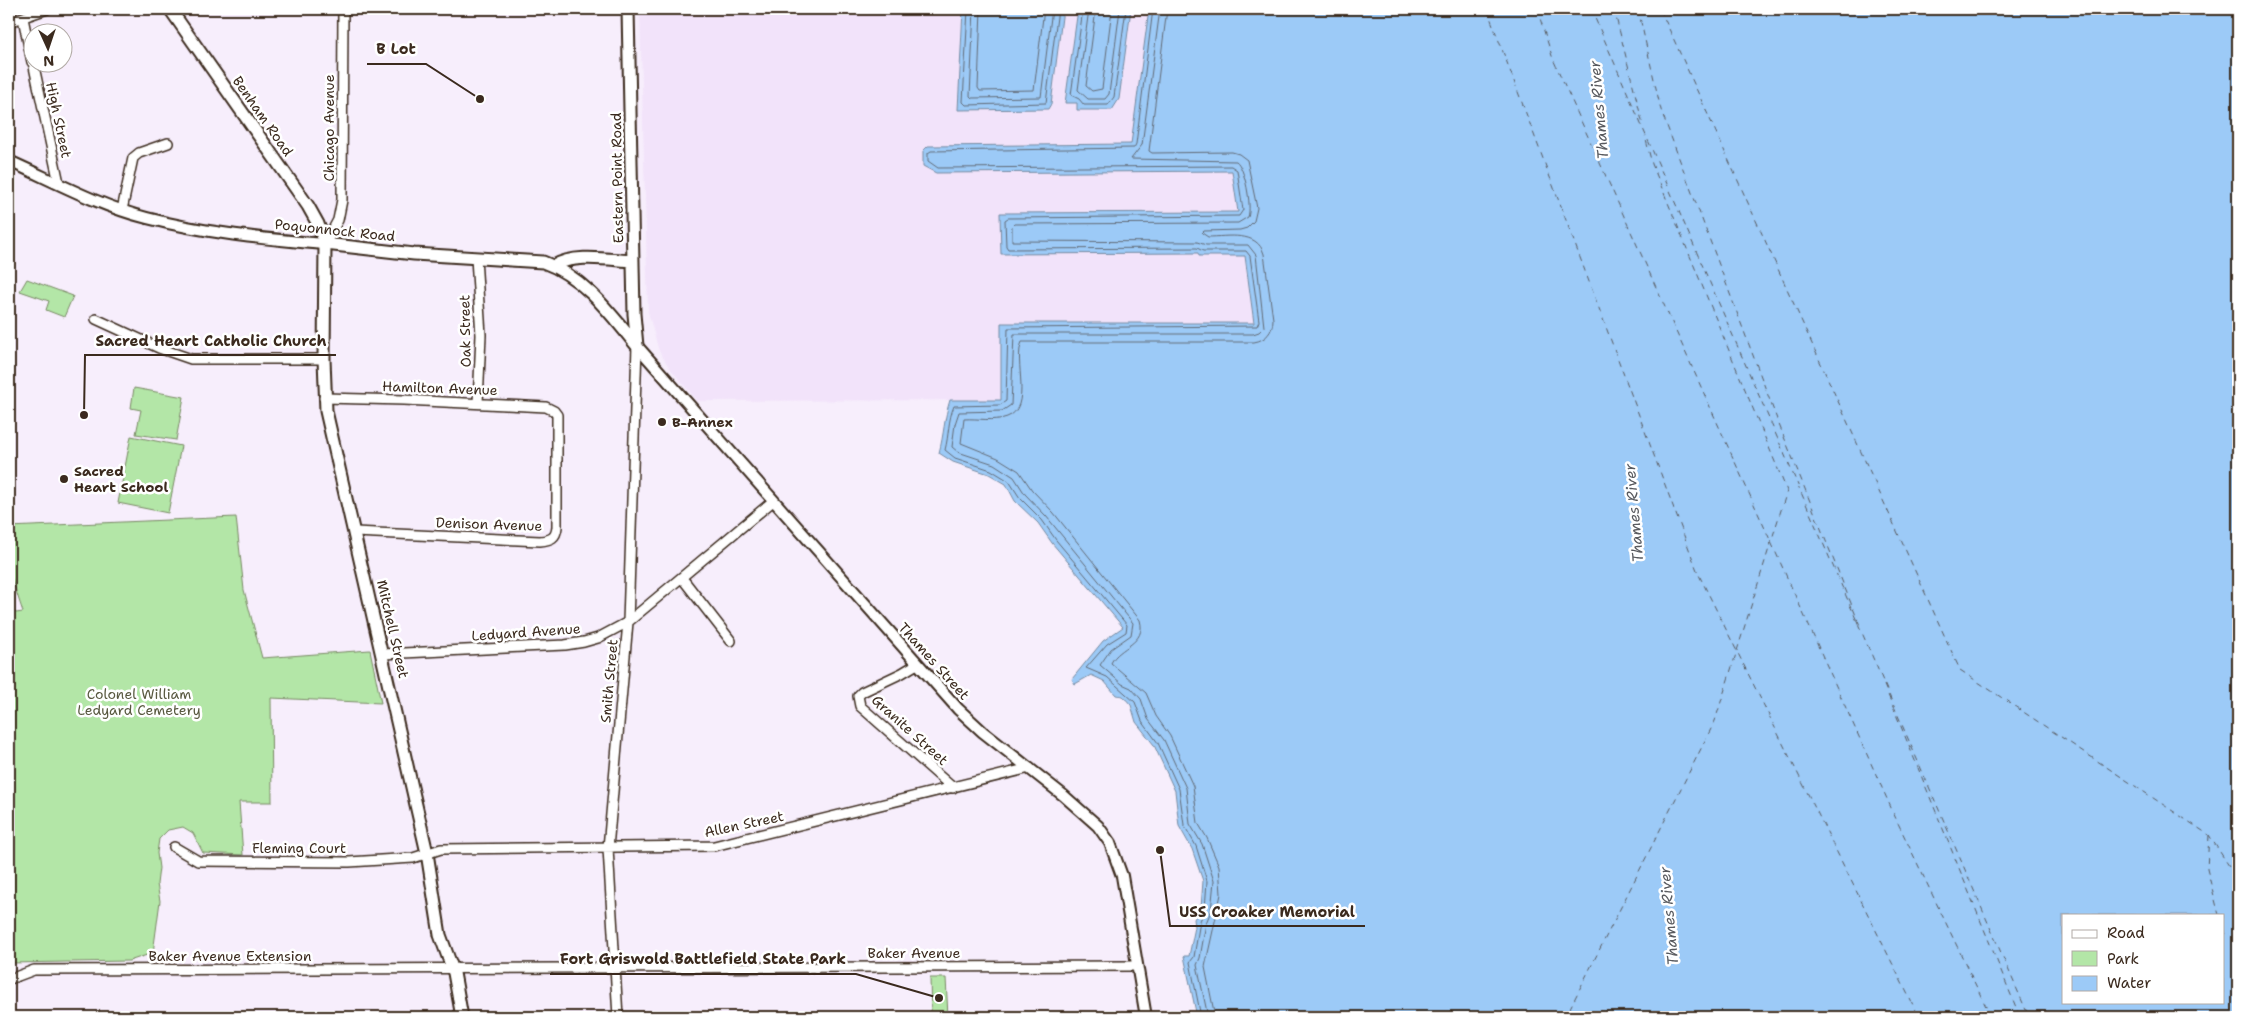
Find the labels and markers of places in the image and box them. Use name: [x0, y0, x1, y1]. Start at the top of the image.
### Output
callout: B Lot: [367, 34, 426, 64]
callout: Sacred Heart Catholic Church: [85, 325, 336, 355]
place label: B-Annex: [672, 413, 733, 431]
marker: B-Annex: [656, 416, 668, 428]
place label: Sacred Heart School: [74, 462, 168, 496]
marker: Sacred Heart School: [58, 473, 70, 485]
callout: USS Croaker Memorial: [1170, 896, 1365, 926]
callout: Fort Griswold Battlefield State Park: [550, 944, 856, 974]

